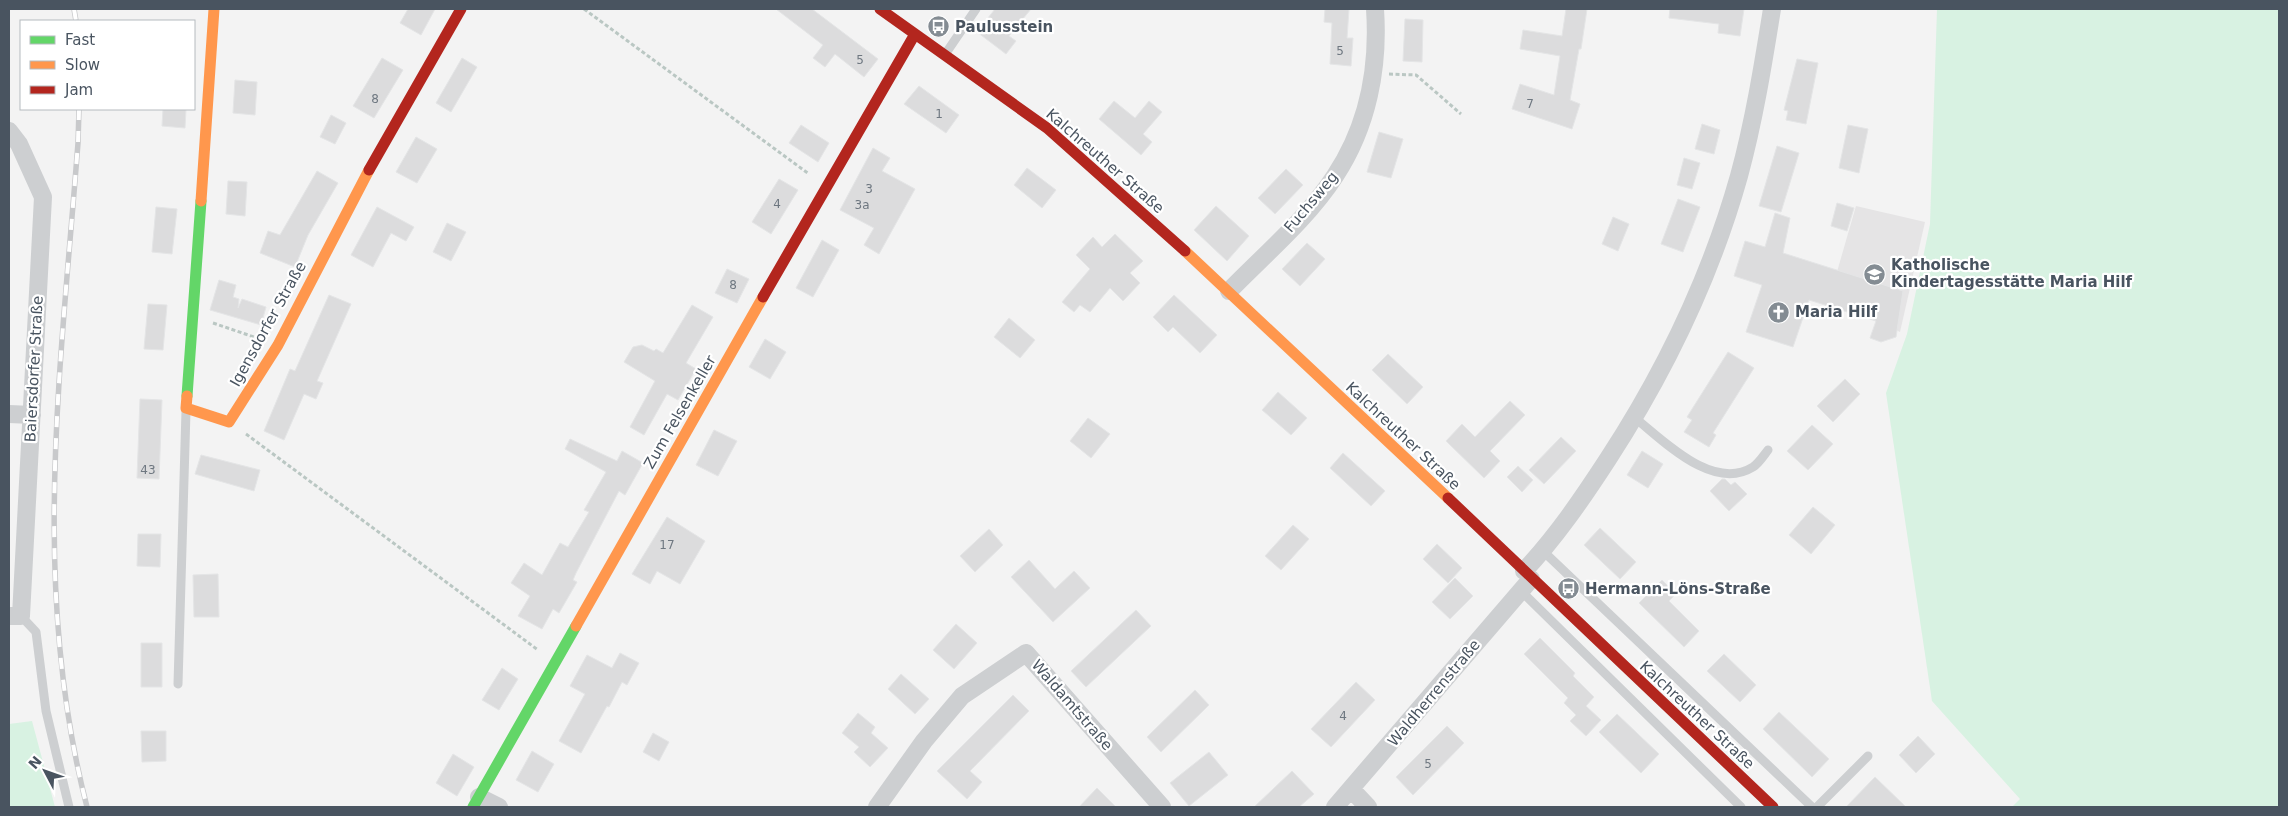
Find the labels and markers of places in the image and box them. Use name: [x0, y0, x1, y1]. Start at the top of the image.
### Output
bus stop icon: Paulusstein: [927, 15, 951, 39]
place label: Paulusstein: [955, 18, 1053, 36]
place label: Katholische Kindertagesstätte Maria Hilf: [1891, 256, 2133, 291]
school or university icon: Katholische Kindertagesstätte Maria Hilf: [1863, 262, 1887, 286]
church icon: Maria Hilf: [1767, 300, 1791, 324]
place label: Maria Hilf: [1795, 303, 1878, 321]
bus stop icon: Hermann-Löns-Straße: [1557, 577, 1581, 601]
place label: Hermann-Löns-Straße: [1585, 580, 1771, 598]

